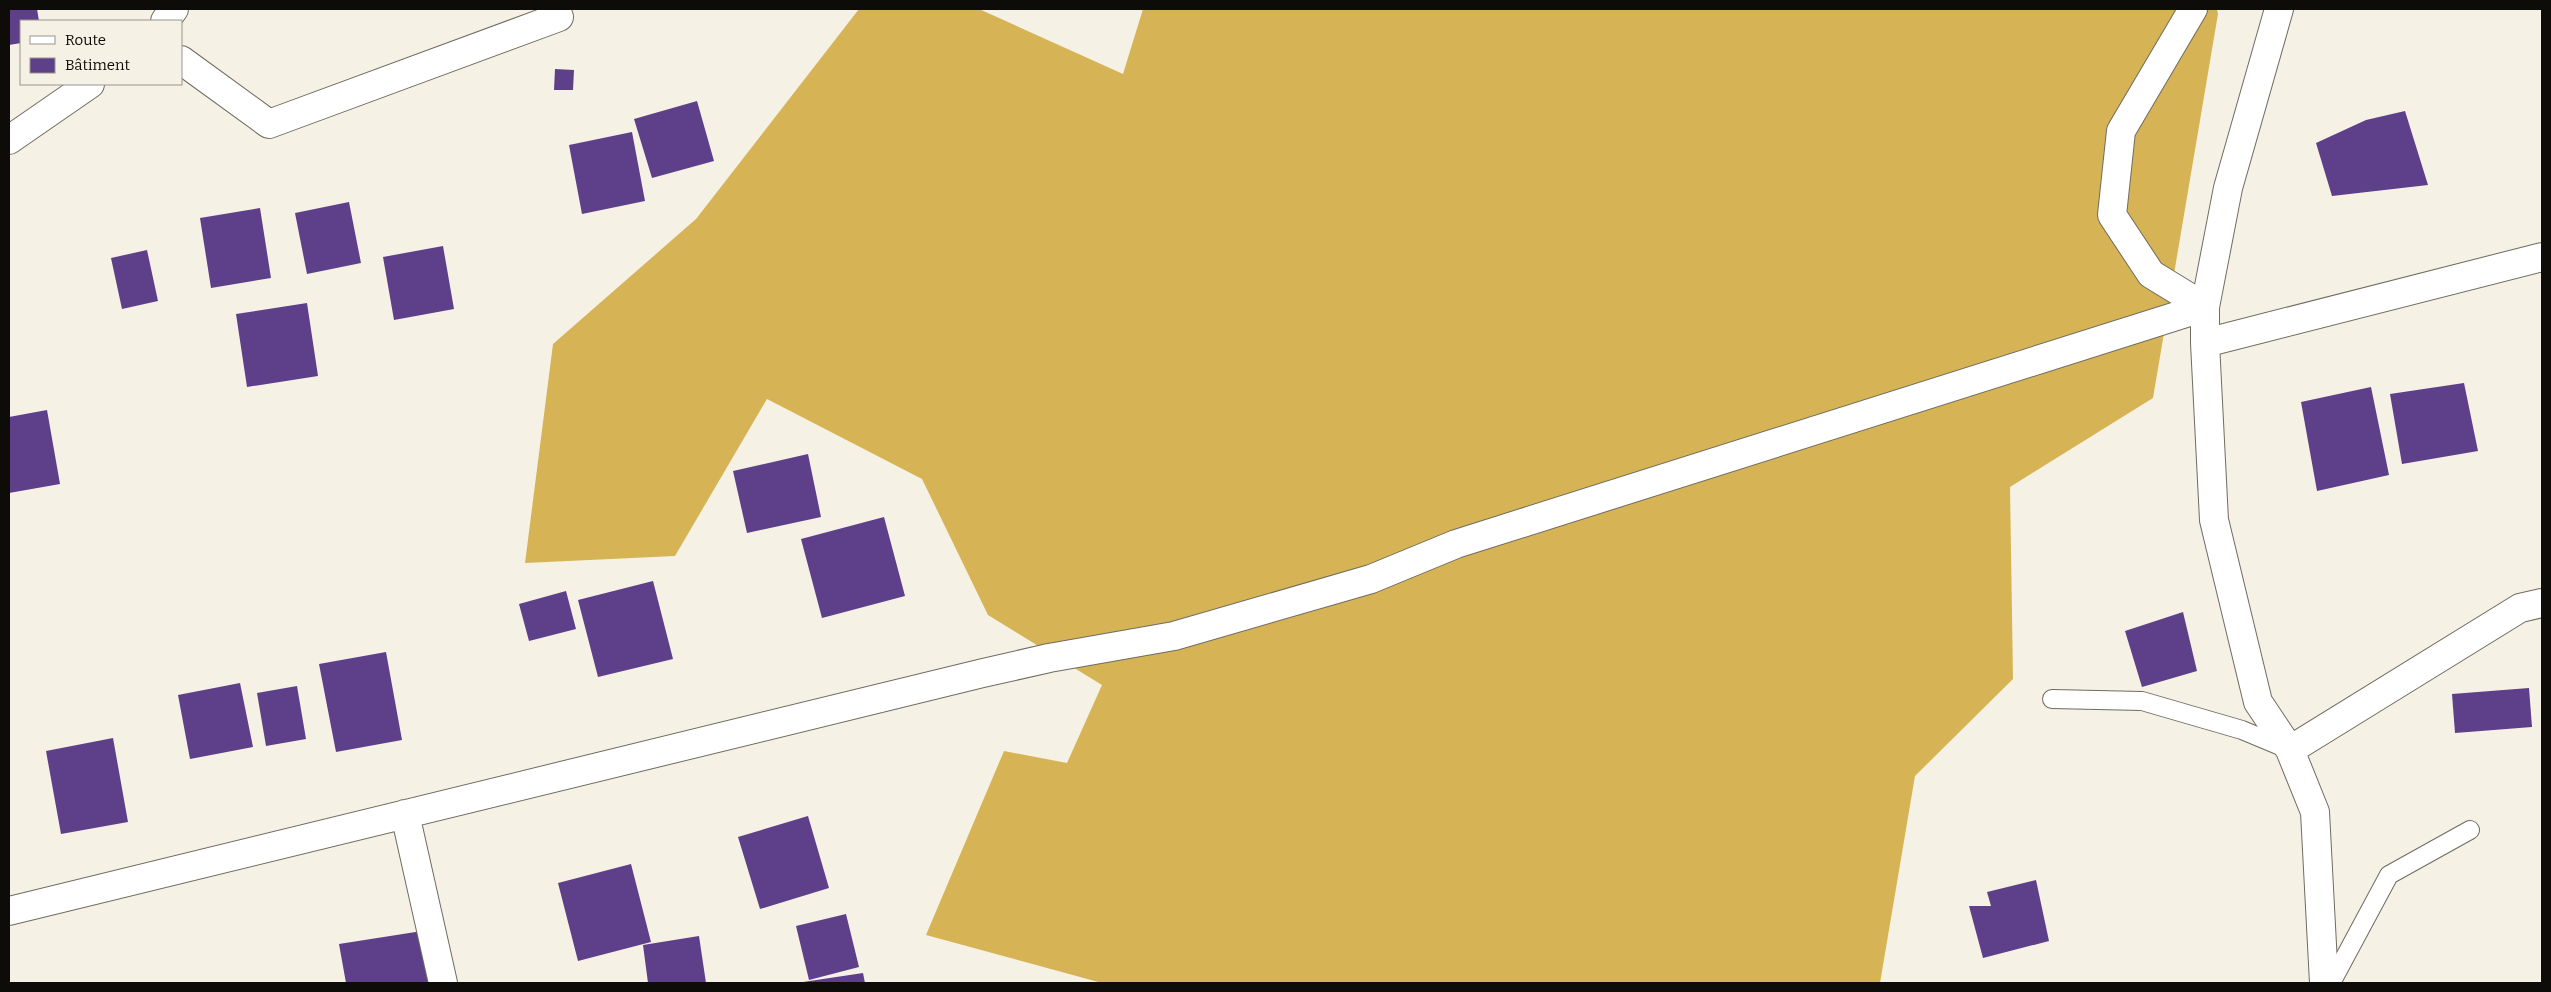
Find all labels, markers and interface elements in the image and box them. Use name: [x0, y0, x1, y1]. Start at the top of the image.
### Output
legend: [20, 20, 182, 85]
text: Route: [65, 31, 106, 49]
text: Bâtiment: [65, 56, 130, 74]

